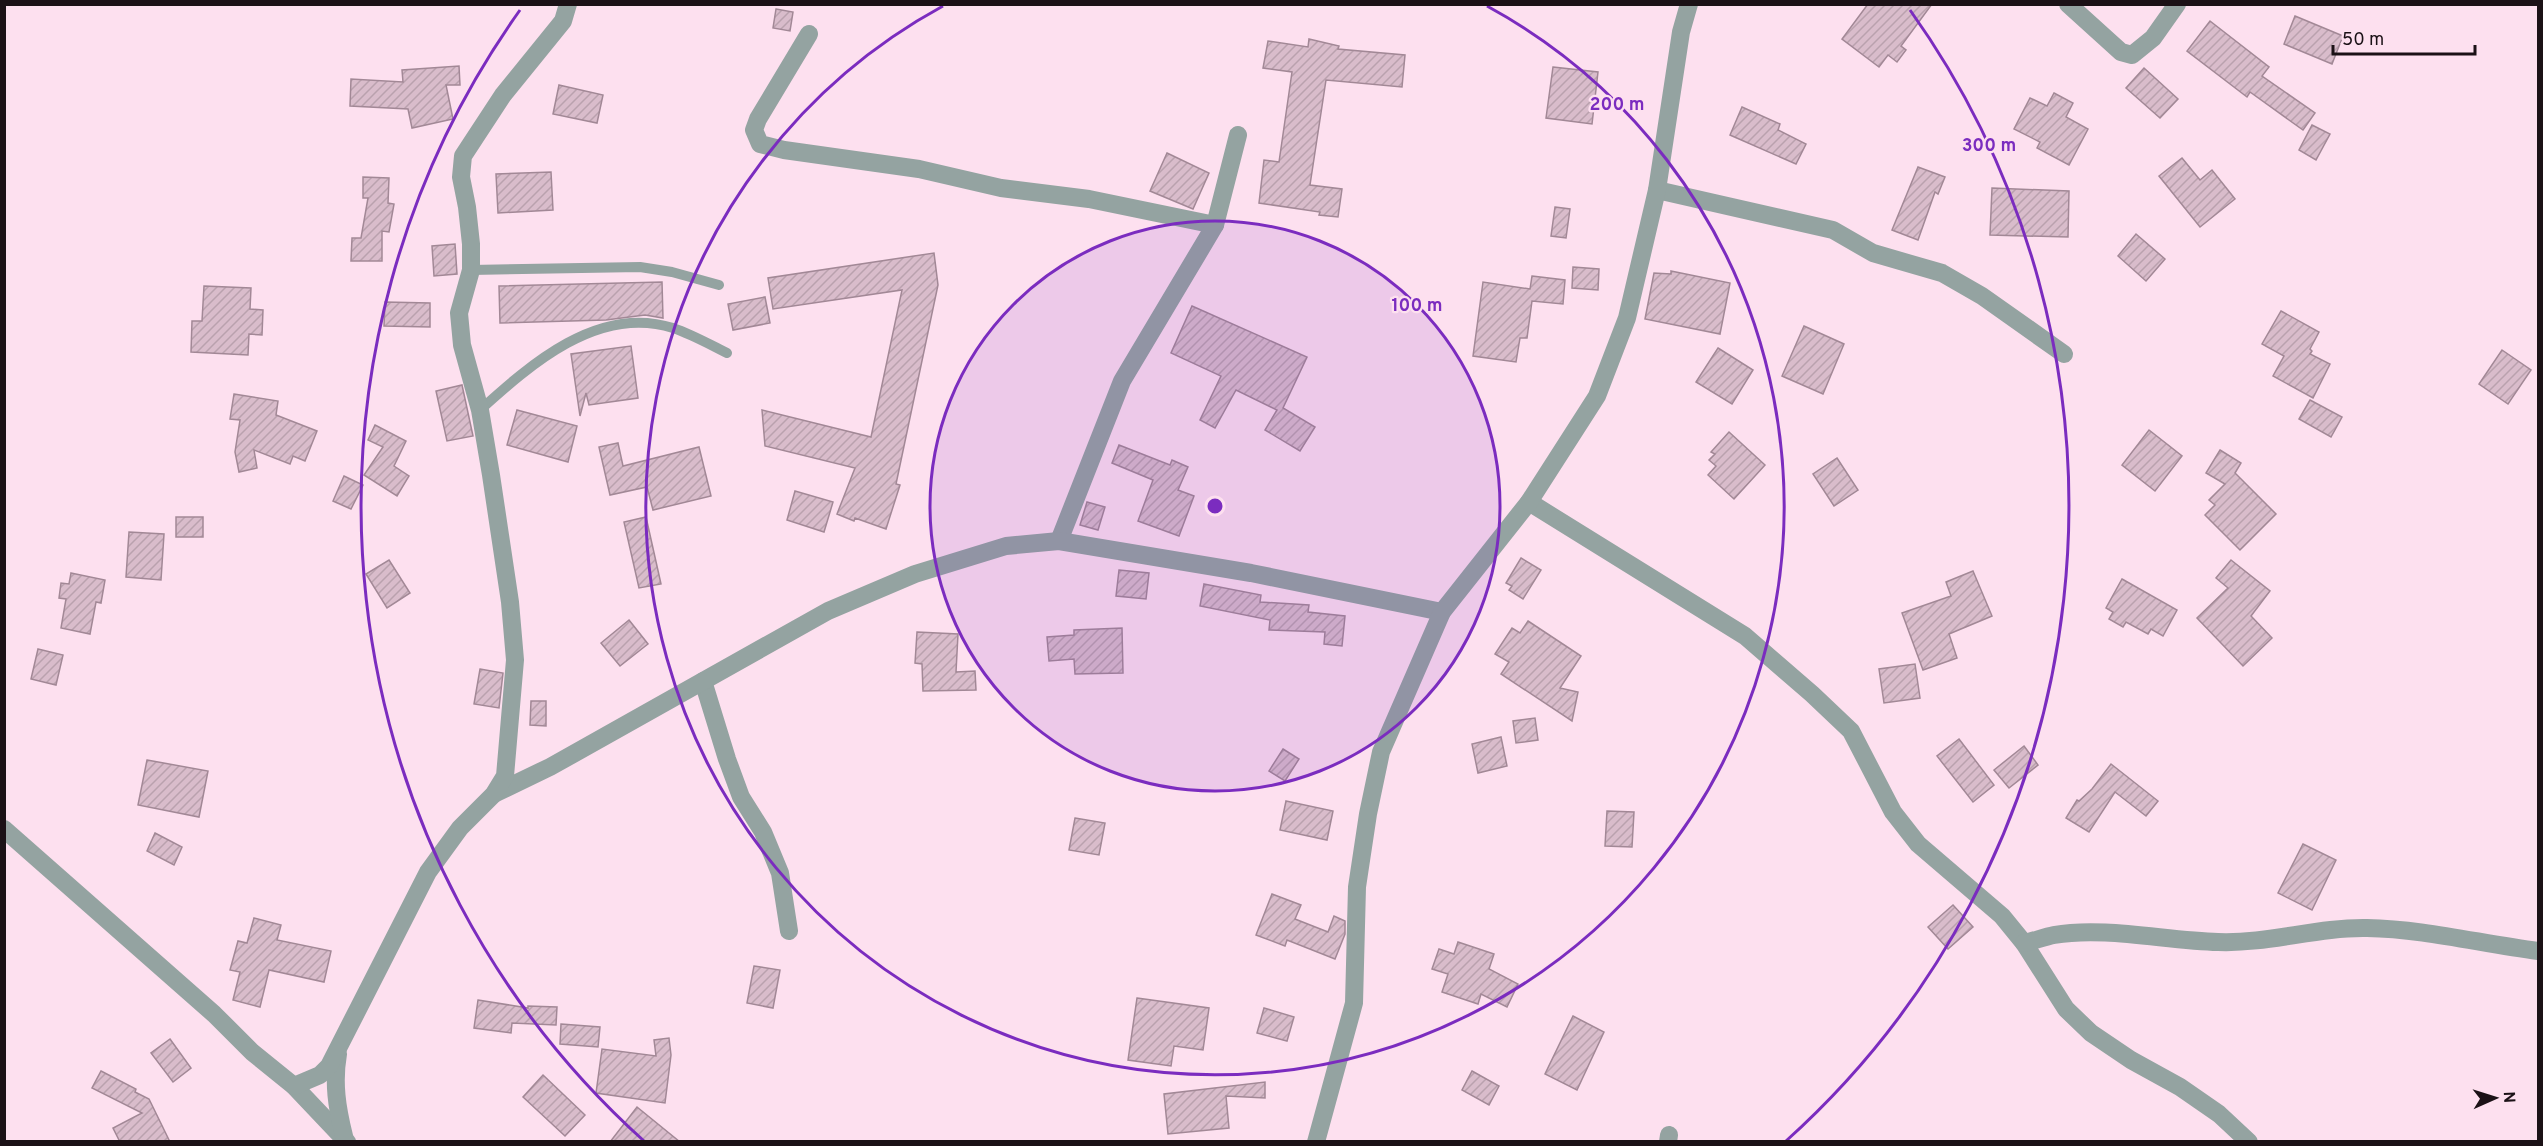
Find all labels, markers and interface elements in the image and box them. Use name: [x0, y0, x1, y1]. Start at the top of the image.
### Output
scale bar: [2333, 18, 2476, 56]
text: 50 m: [2342, 29, 2384, 52]
text: 200 m: [1589, 94, 1645, 117]
text: 300 m: [1962, 135, 2016, 158]
text: 100 m: [1391, 295, 1443, 318]
centre of rings: [1205, 496, 1225, 516]
north arrow: [2465, 1068, 2525, 1128]
text: N: [2498, 1091, 2518, 1104]

